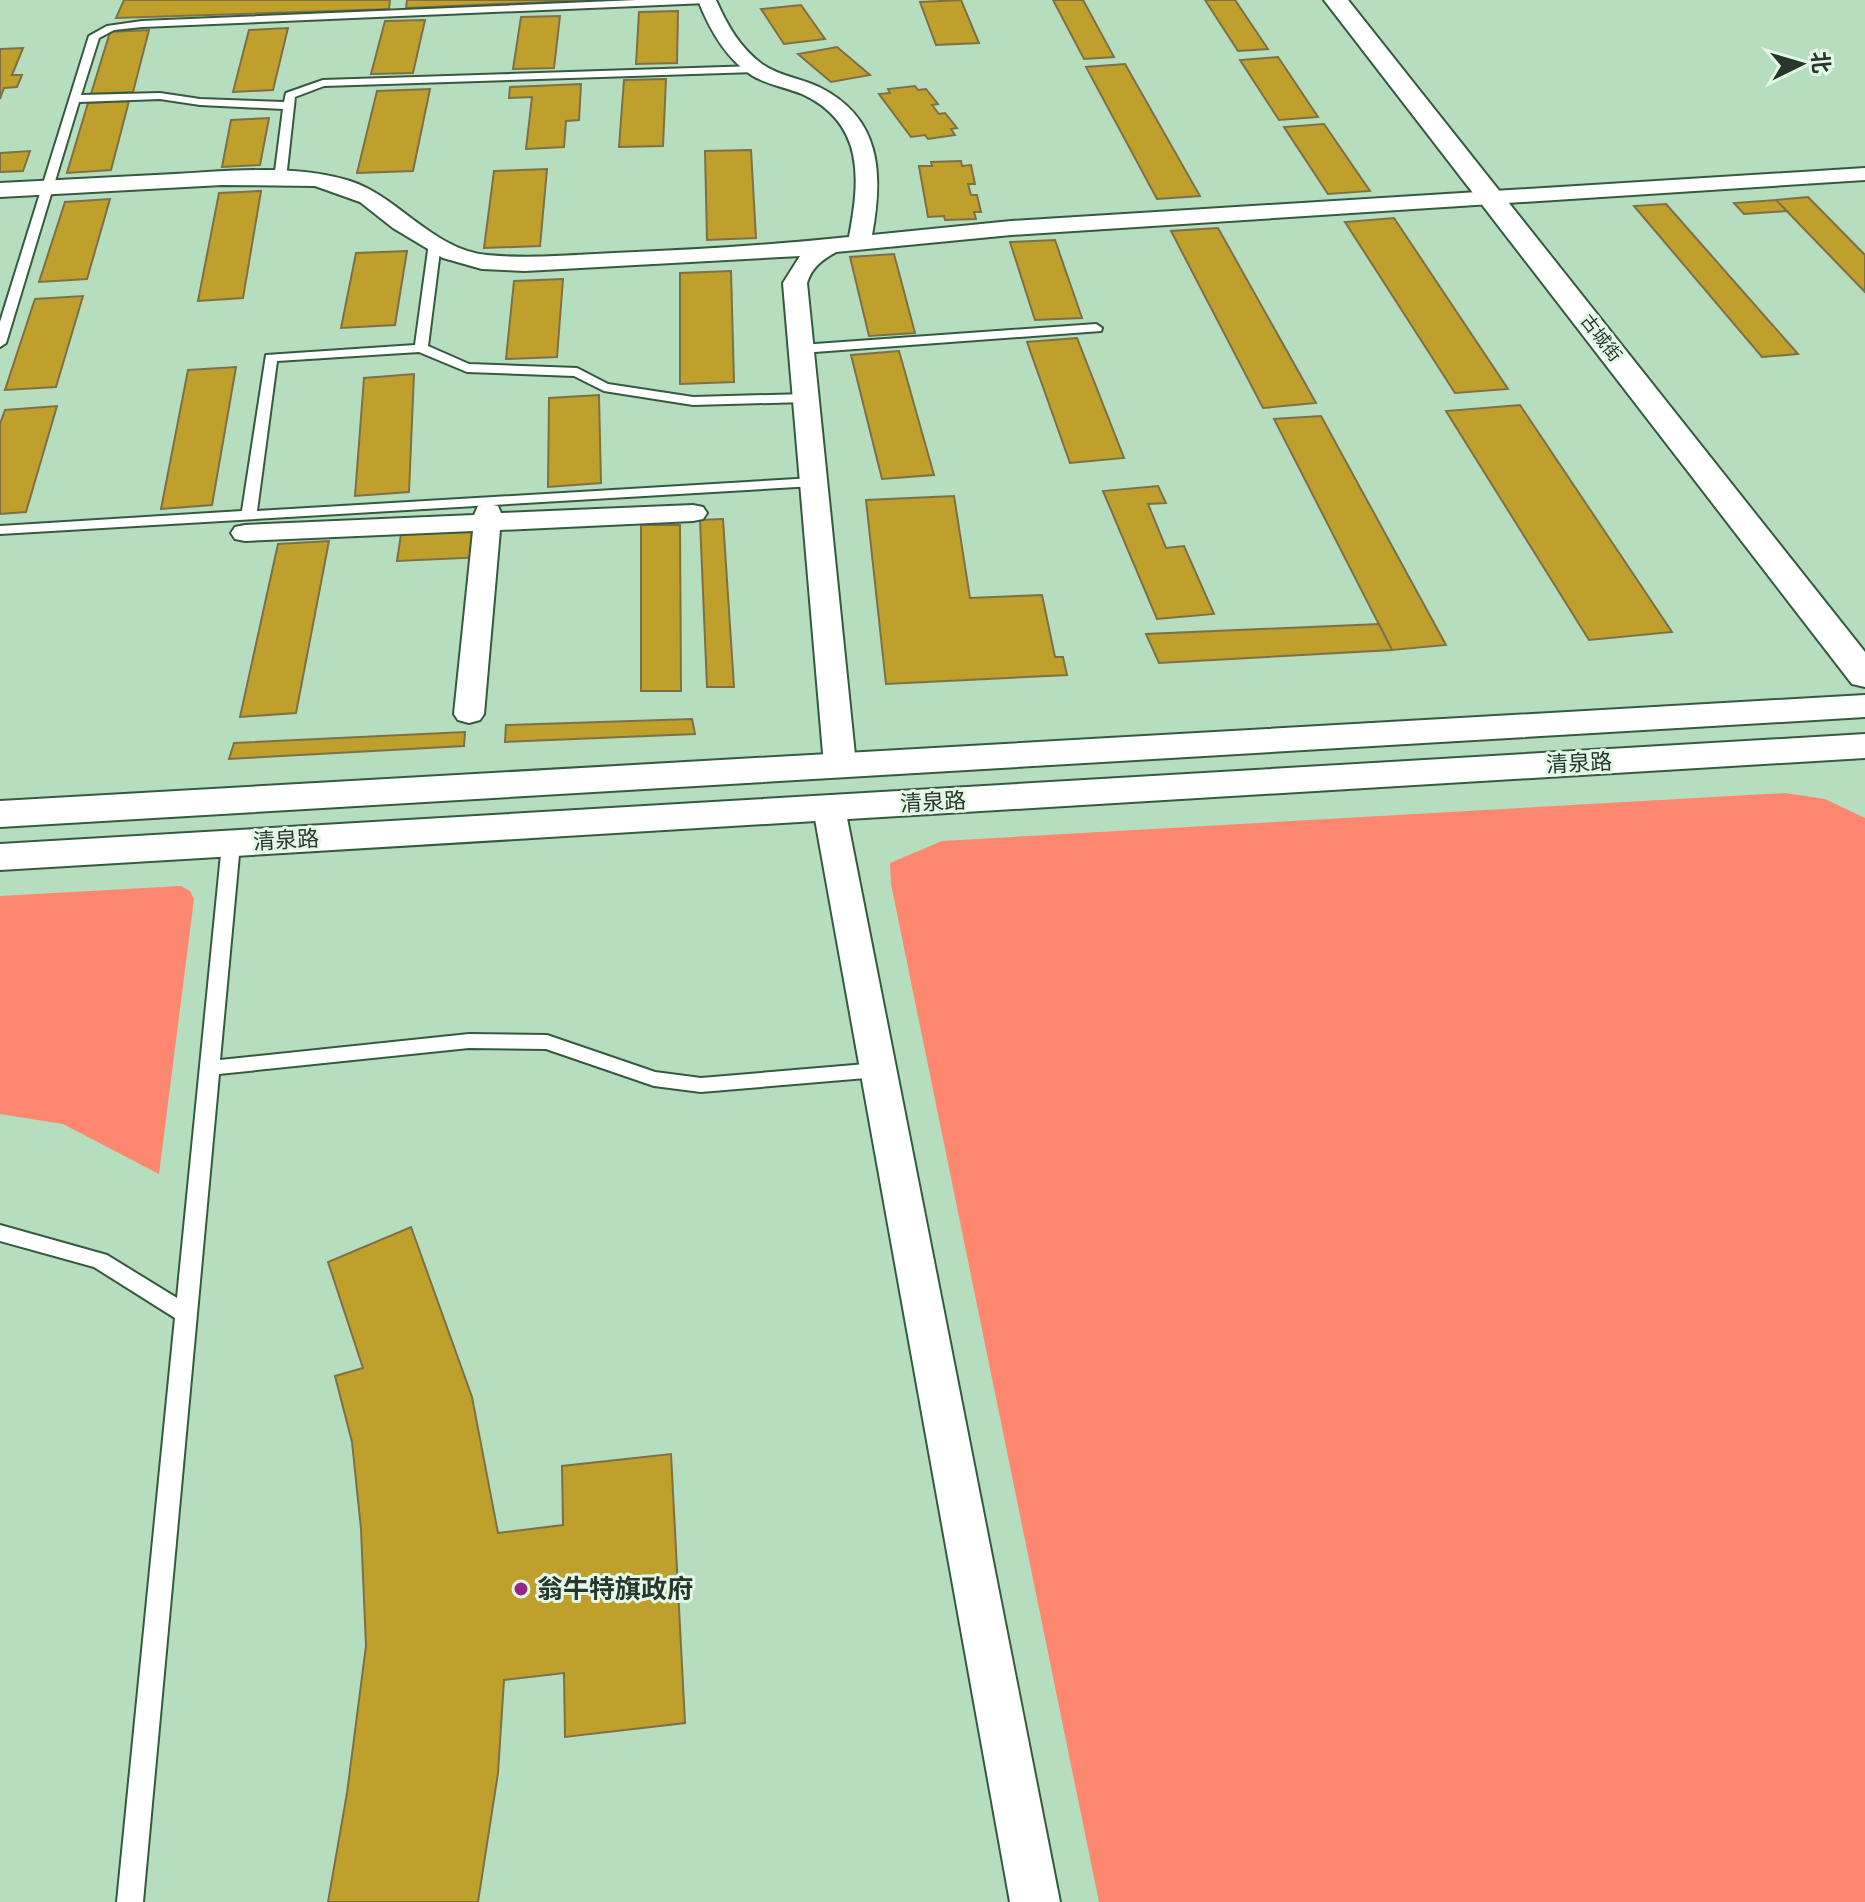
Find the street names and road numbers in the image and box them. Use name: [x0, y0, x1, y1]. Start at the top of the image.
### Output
street label: 古城街: [1576, 311, 1626, 365]
street label: 清泉路: [1545, 749, 1613, 777]
street label: 清泉路: [899, 788, 967, 816]
street label: 清泉路: [252, 826, 320, 854]

